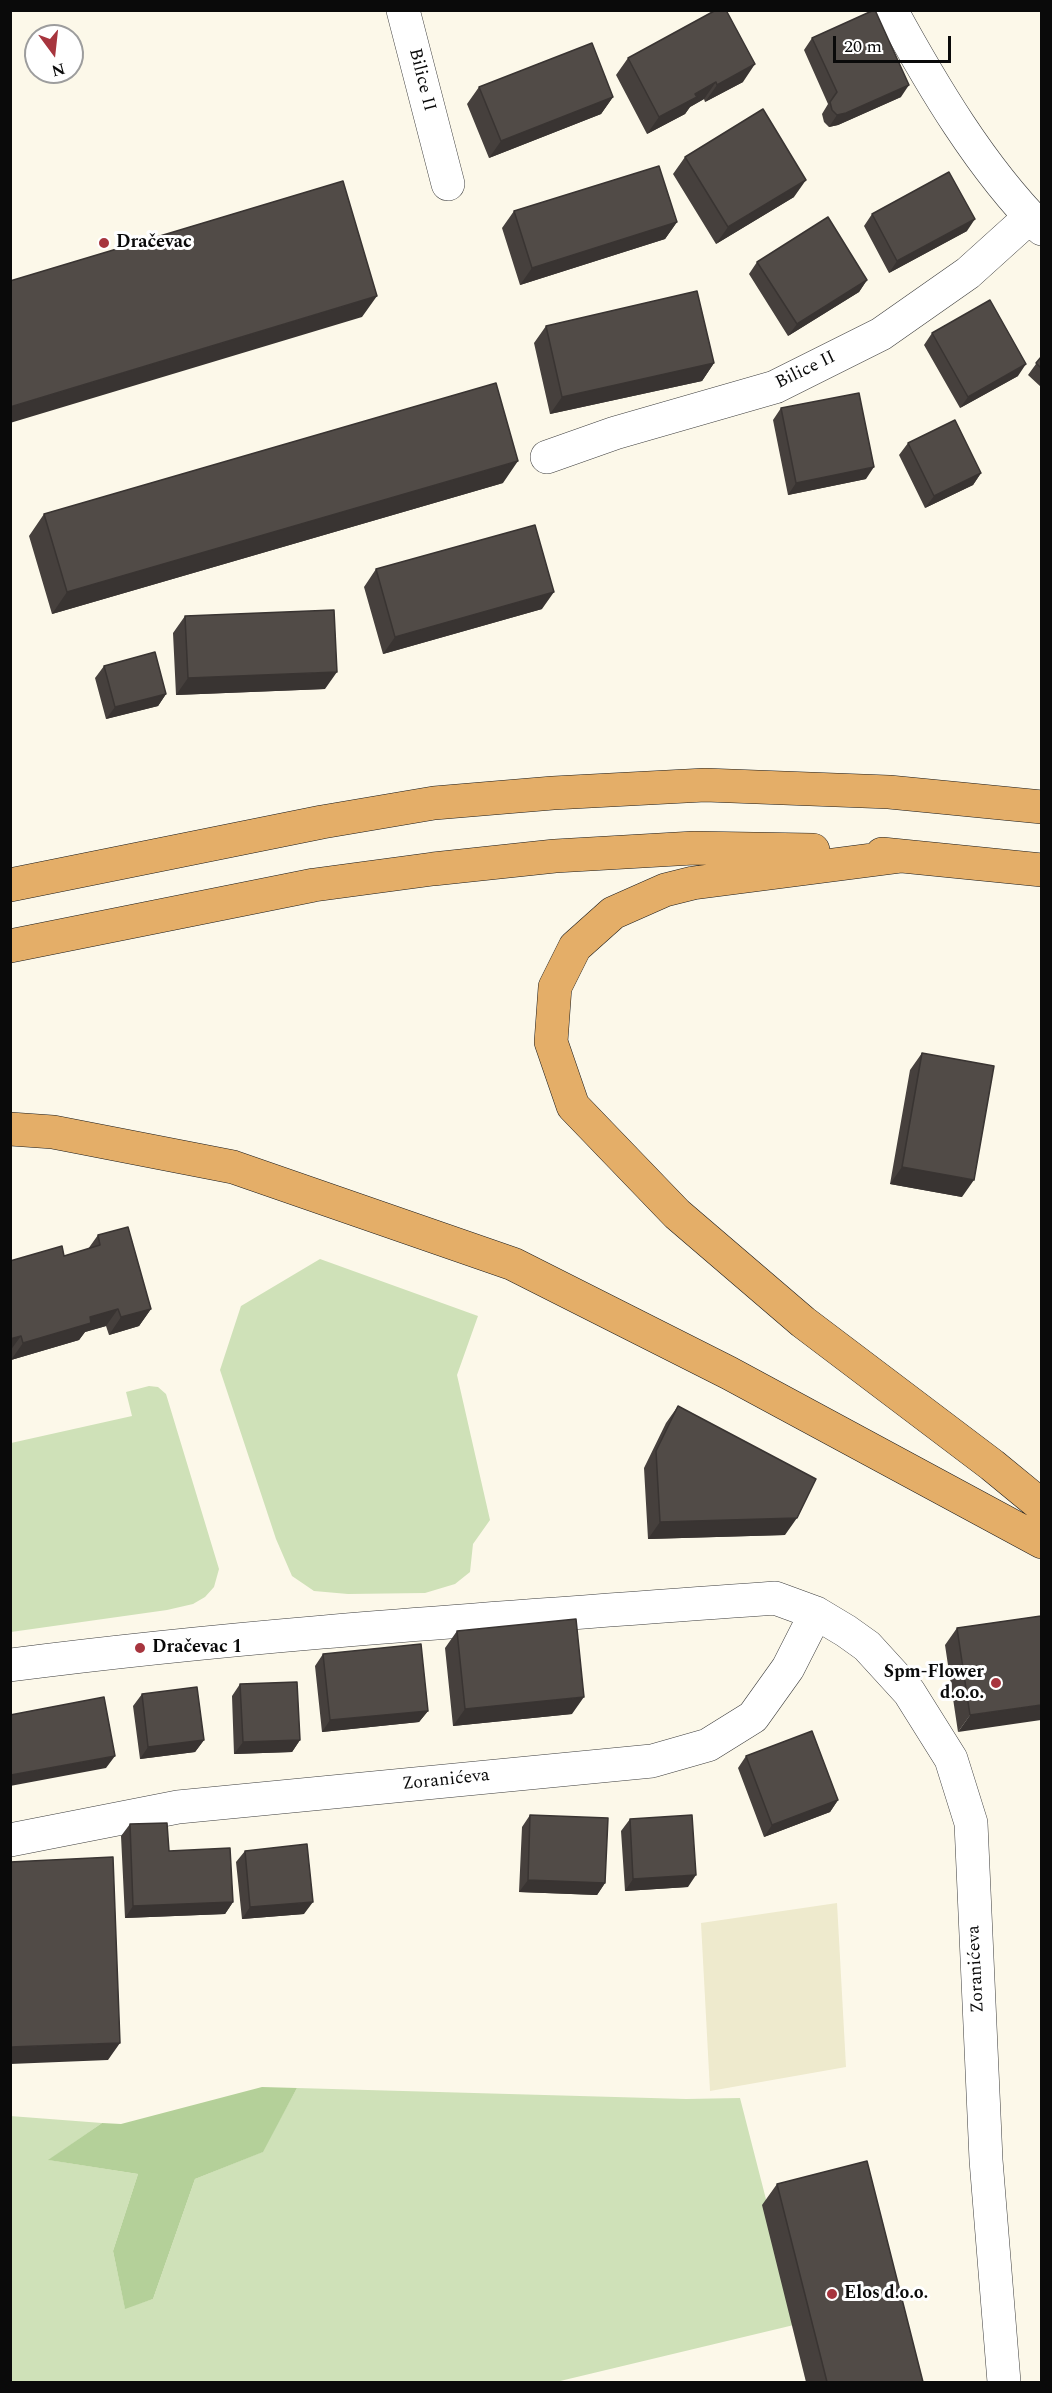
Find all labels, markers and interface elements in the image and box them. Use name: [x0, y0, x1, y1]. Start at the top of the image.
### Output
north arrow: [24, 24, 84, 84]
scale bar: [836, 24, 954, 62]
text: 20 m: [844, 33, 882, 60]
street label: Bilice II: [403, 46, 439, 114]
text: N: [49, 56, 68, 83]
place label: Dračevac: [116, 232, 192, 254]
marker: Dračevac: [97, 236, 111, 250]
street label: Bilice II: [772, 347, 840, 395]
place label: Dračevac 1: [152, 1637, 242, 1659]
marker: Dračevac 1: [133, 1641, 147, 1655]
place label: Spm-Flower d.o.o.: [884, 1662, 984, 1704]
marker: Spm-Flower d.o.o.: [989, 1676, 1003, 1690]
street label: Zoranićeva: [401, 1766, 491, 1796]
street label: Zoranićeva: [964, 1925, 990, 2013]
place label: Elos d.o.o.: [844, 2283, 928, 2305]
marker: Elos d.o.o.: [825, 2287, 839, 2301]

